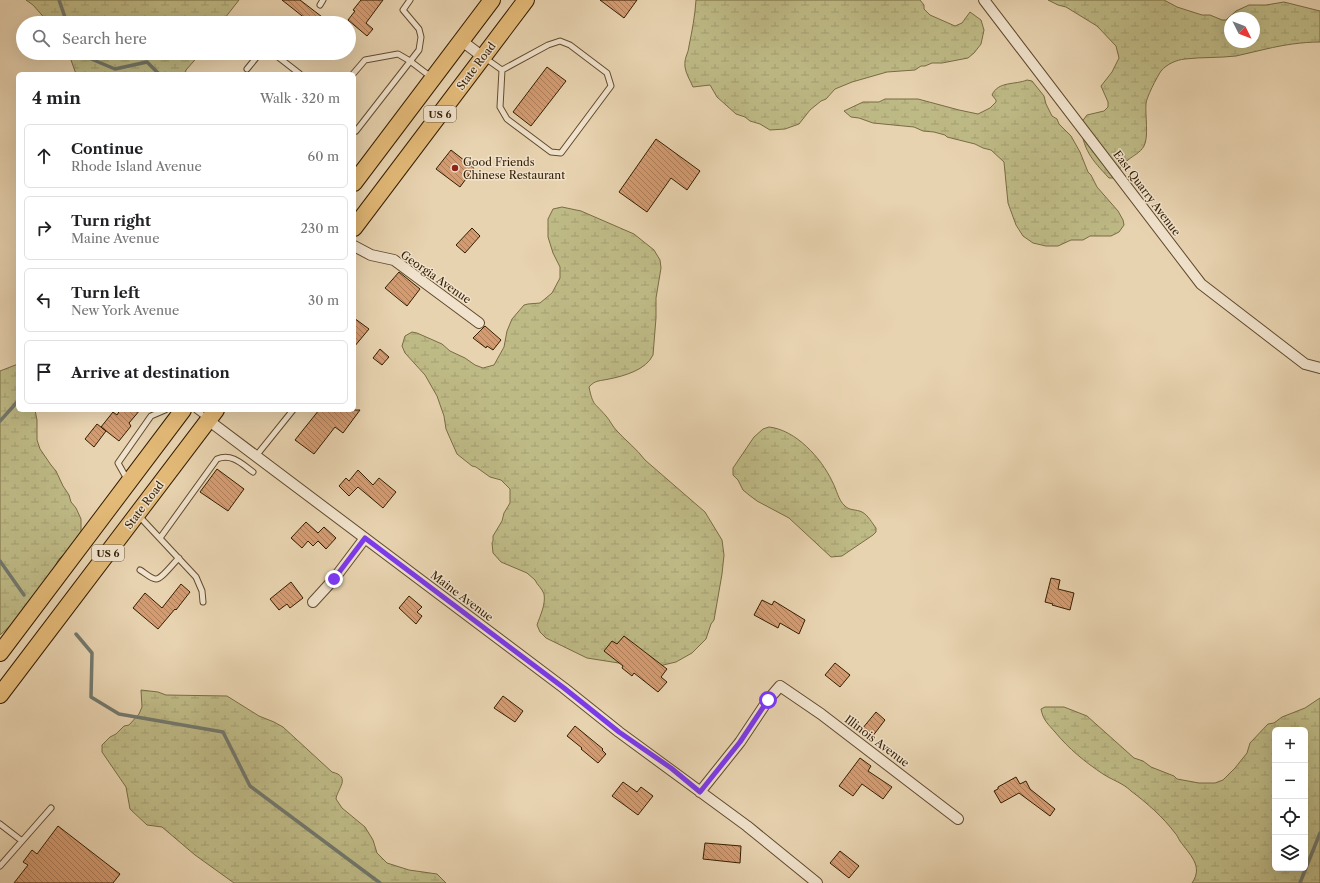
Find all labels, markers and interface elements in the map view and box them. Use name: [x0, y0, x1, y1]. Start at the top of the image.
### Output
north arrow: [1224, 12, 1260, 48]
search box: [16, 16, 356, 60]
icon: search: [30, 27, 52, 49]
text: Search here: [62, 29, 147, 48]
street label: State Road: [453, 39, 499, 93]
text: 4 min: [32, 88, 81, 108]
text: Walk · 320 m: [260, 90, 340, 106]
road number: US 6: [424, 106, 456, 122]
text: Continue: [71, 139, 143, 158]
icon: ahead: [33, 145, 55, 167]
text: 60 m: [308, 148, 339, 164]
street label: East Quarry Avenue: [1110, 148, 1184, 238]
place label: Good Friends Chinese Restaurant: [463, 155, 565, 182]
text: Rhode Island Avenue: [71, 158, 202, 174]
marker: Good Friends Chinese Restaurant: [450, 163, 460, 173]
text: Turn right: [71, 211, 151, 230]
icon: right: [33, 217, 55, 239]
text: 230 m: [301, 220, 339, 236]
text: Maine Avenue: [71, 230, 159, 246]
street label: Georgia Avenue: [398, 248, 474, 306]
text: Turn left: [71, 283, 140, 302]
icon: left: [33, 289, 55, 311]
text: 30 m: [308, 292, 339, 308]
text: New York Avenue: [71, 302, 179, 318]
icon: arrive: [33, 361, 55, 383]
text: Arrive at destination: [71, 363, 230, 382]
street label: State Road: [121, 478, 167, 532]
road number: US 6: [92, 545, 124, 561]
street label: Maine Avenue: [428, 568, 496, 624]
route end: [325, 570, 343, 588]
route start: [759, 691, 777, 709]
street label: Illinois Avenue: [842, 712, 912, 770]
map controls: [1272, 727, 1308, 871]
button: +: [1272, 727, 1308, 763]
button: −: [1272, 763, 1308, 799]
button: locate: [1272, 799, 1308, 835]
button: layers: [1272, 835, 1308, 871]

